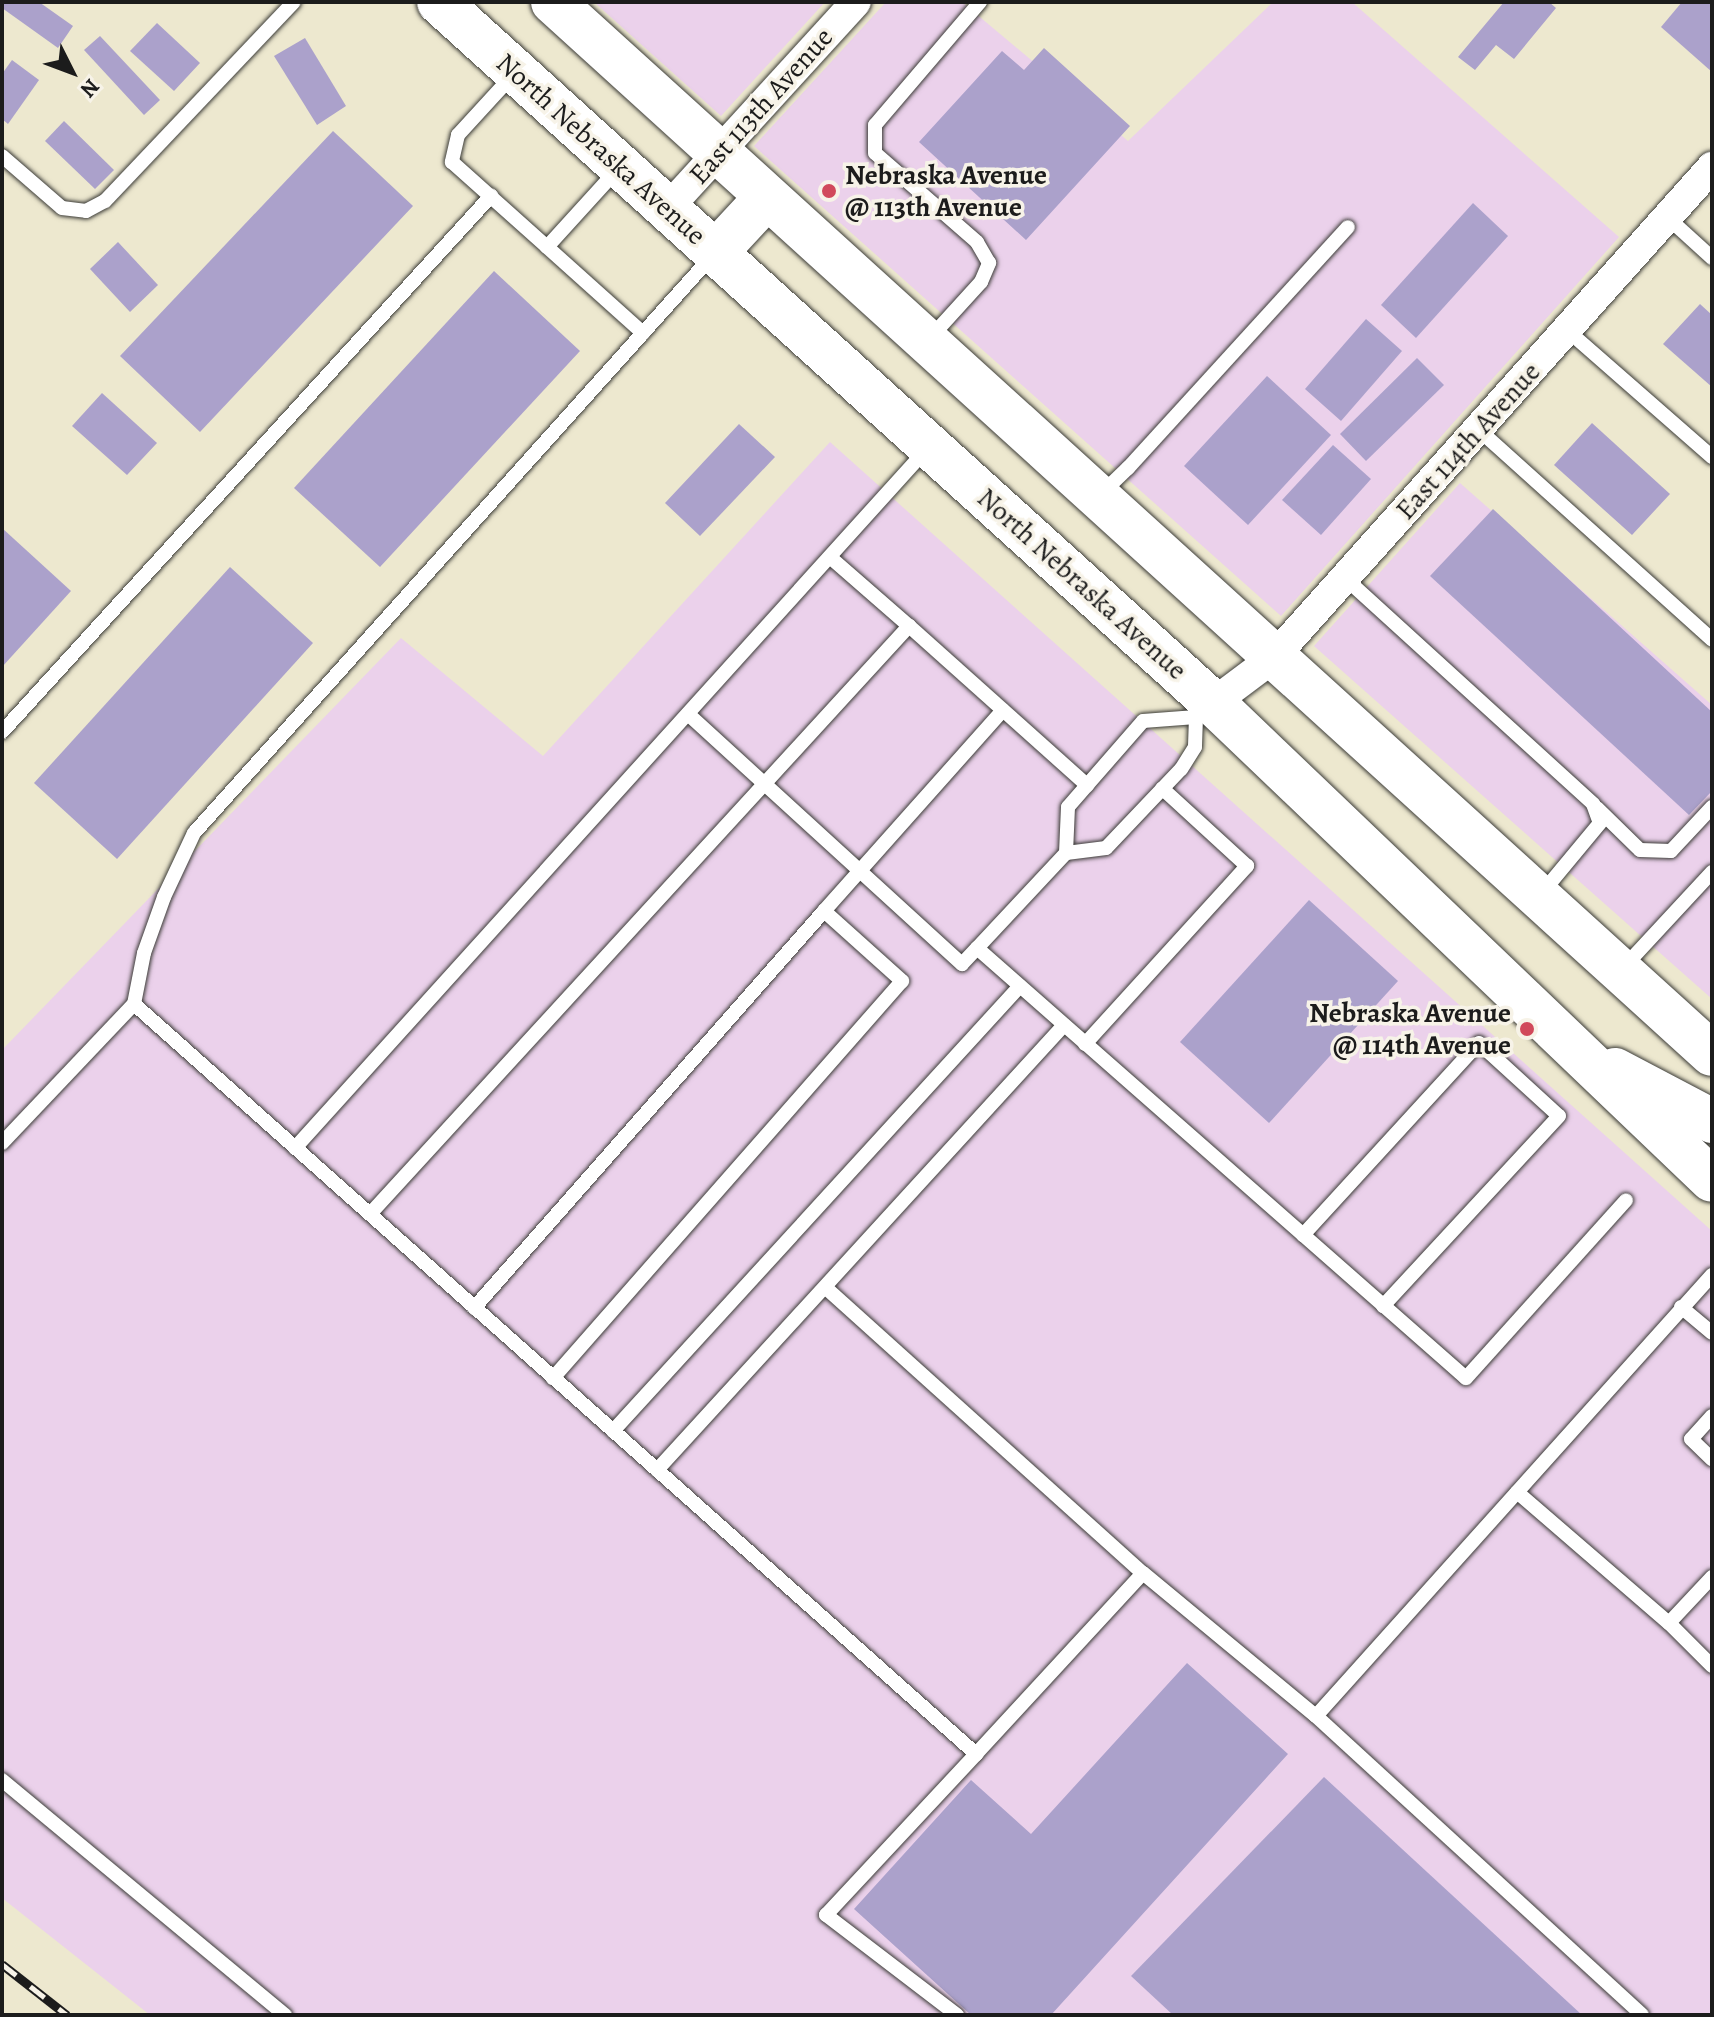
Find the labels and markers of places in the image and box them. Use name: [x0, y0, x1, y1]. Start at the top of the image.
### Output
place label: Nebraska Avenue @ 113th Avenue: [845, 158, 1047, 224]
marker: Nebraska Avenue @ 113th Avenue: [820, 182, 838, 200]
place label: Nebraska Avenue @ 114th Avenue: [1309, 996, 1511, 1062]
marker: Nebraska Avenue @ 114th Avenue: [1518, 1020, 1536, 1038]

